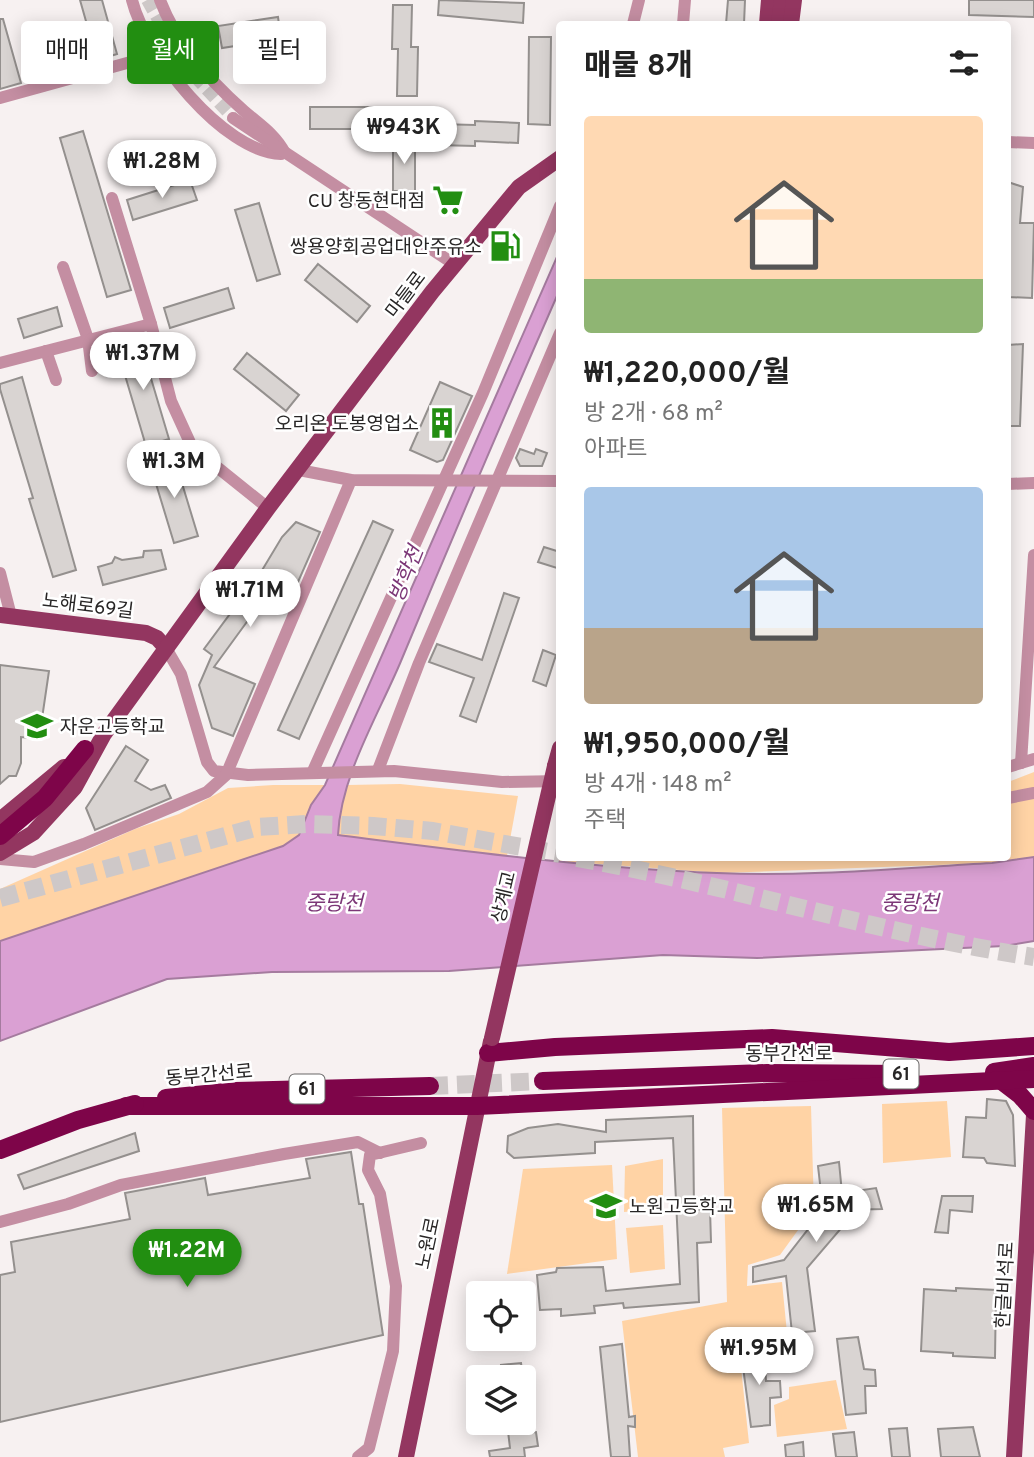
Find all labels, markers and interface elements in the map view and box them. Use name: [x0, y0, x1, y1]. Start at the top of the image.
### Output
chip: 매매: [21, 21, 113, 84]
chip: 월세: [127, 21, 219, 84]
chip: 필터: [233, 21, 326, 84]
icon: filters: [945, 44, 983, 82]
text: 매물 8개: [584, 49, 693, 86]
pin: ₩943K: [355, 106, 453, 166]
text: ₩943K: [367, 114, 441, 143]
pin: ₩1.28M: [105, 140, 219, 200]
text: ₩1.28M: [123, 148, 201, 177]
icon: home: [721, 162, 847, 288]
supermarket icon: CU 창동현대점: [431, 183, 465, 217]
place label: CU 창동현대점: [308, 190, 425, 214]
fuel station icon: 쌍용양회공업대안주유소: [488, 229, 522, 263]
place label: 쌍용양회공업대안주유소: [290, 236, 482, 260]
street label: 마들로: [381, 267, 432, 323]
pin: ₩1.37M: [86, 332, 200, 392]
text: ₩1.37M: [106, 340, 180, 369]
text: ₩1,220,000/월: [584, 356, 790, 393]
text: 방 2개 · 68 m²: [584, 400, 723, 429]
building icon: 오리온 도봉영업소: [425, 406, 459, 440]
place label: 오리온 도봉영업소: [275, 413, 419, 437]
text: 아파트: [584, 436, 647, 465]
pin: ₩1.3M: [125, 440, 223, 500]
text: ₩1.3M: [143, 448, 205, 477]
icon: home: [721, 533, 847, 659]
water label: 방학천: [384, 540, 432, 606]
pin: ₩1.71M: [193, 570, 307, 629]
text: ₩1.71M: [216, 577, 284, 606]
street label: 노해로69길: [41, 589, 135, 624]
school or university icon: 자운고등학교: [20, 709, 54, 743]
place label: 자운고등학교: [60, 716, 165, 740]
text: ₩1,950,000/월: [584, 727, 790, 764]
text: 방 4개 · 148 m²: [584, 771, 732, 800]
text: 주택: [584, 807, 626, 836]
street label: 상계교: [487, 869, 523, 926]
water label: 중랑천: [305, 891, 366, 918]
water label: 중랑천: [881, 891, 942, 918]
street label: 동부간선로: [745, 1043, 833, 1067]
road number: 61: [884, 1059, 918, 1088]
street label: 동부간선로: [165, 1060, 254, 1092]
road number: 61: [290, 1074, 324, 1104]
pin: ₩1.65M: [759, 1184, 873, 1244]
school or university icon: 노원고등학교: [589, 1189, 623, 1223]
text: ₩1.65M: [778, 1192, 854, 1221]
place label: 노원고등학교: [629, 1196, 734, 1220]
street label: 노원로: [412, 1215, 446, 1272]
pin: ₩1.22M: [130, 1230, 244, 1289]
text: ₩1.22M: [149, 1237, 225, 1266]
street label: 한글비석로: [992, 1241, 1020, 1329]
map controls: [466, 1281, 536, 1435]
button: locate: [466, 1281, 536, 1351]
pin: ₩1.95M: [702, 1328, 816, 1387]
text: ₩1.95M: [721, 1335, 797, 1364]
button: layers: [466, 1365, 536, 1435]

